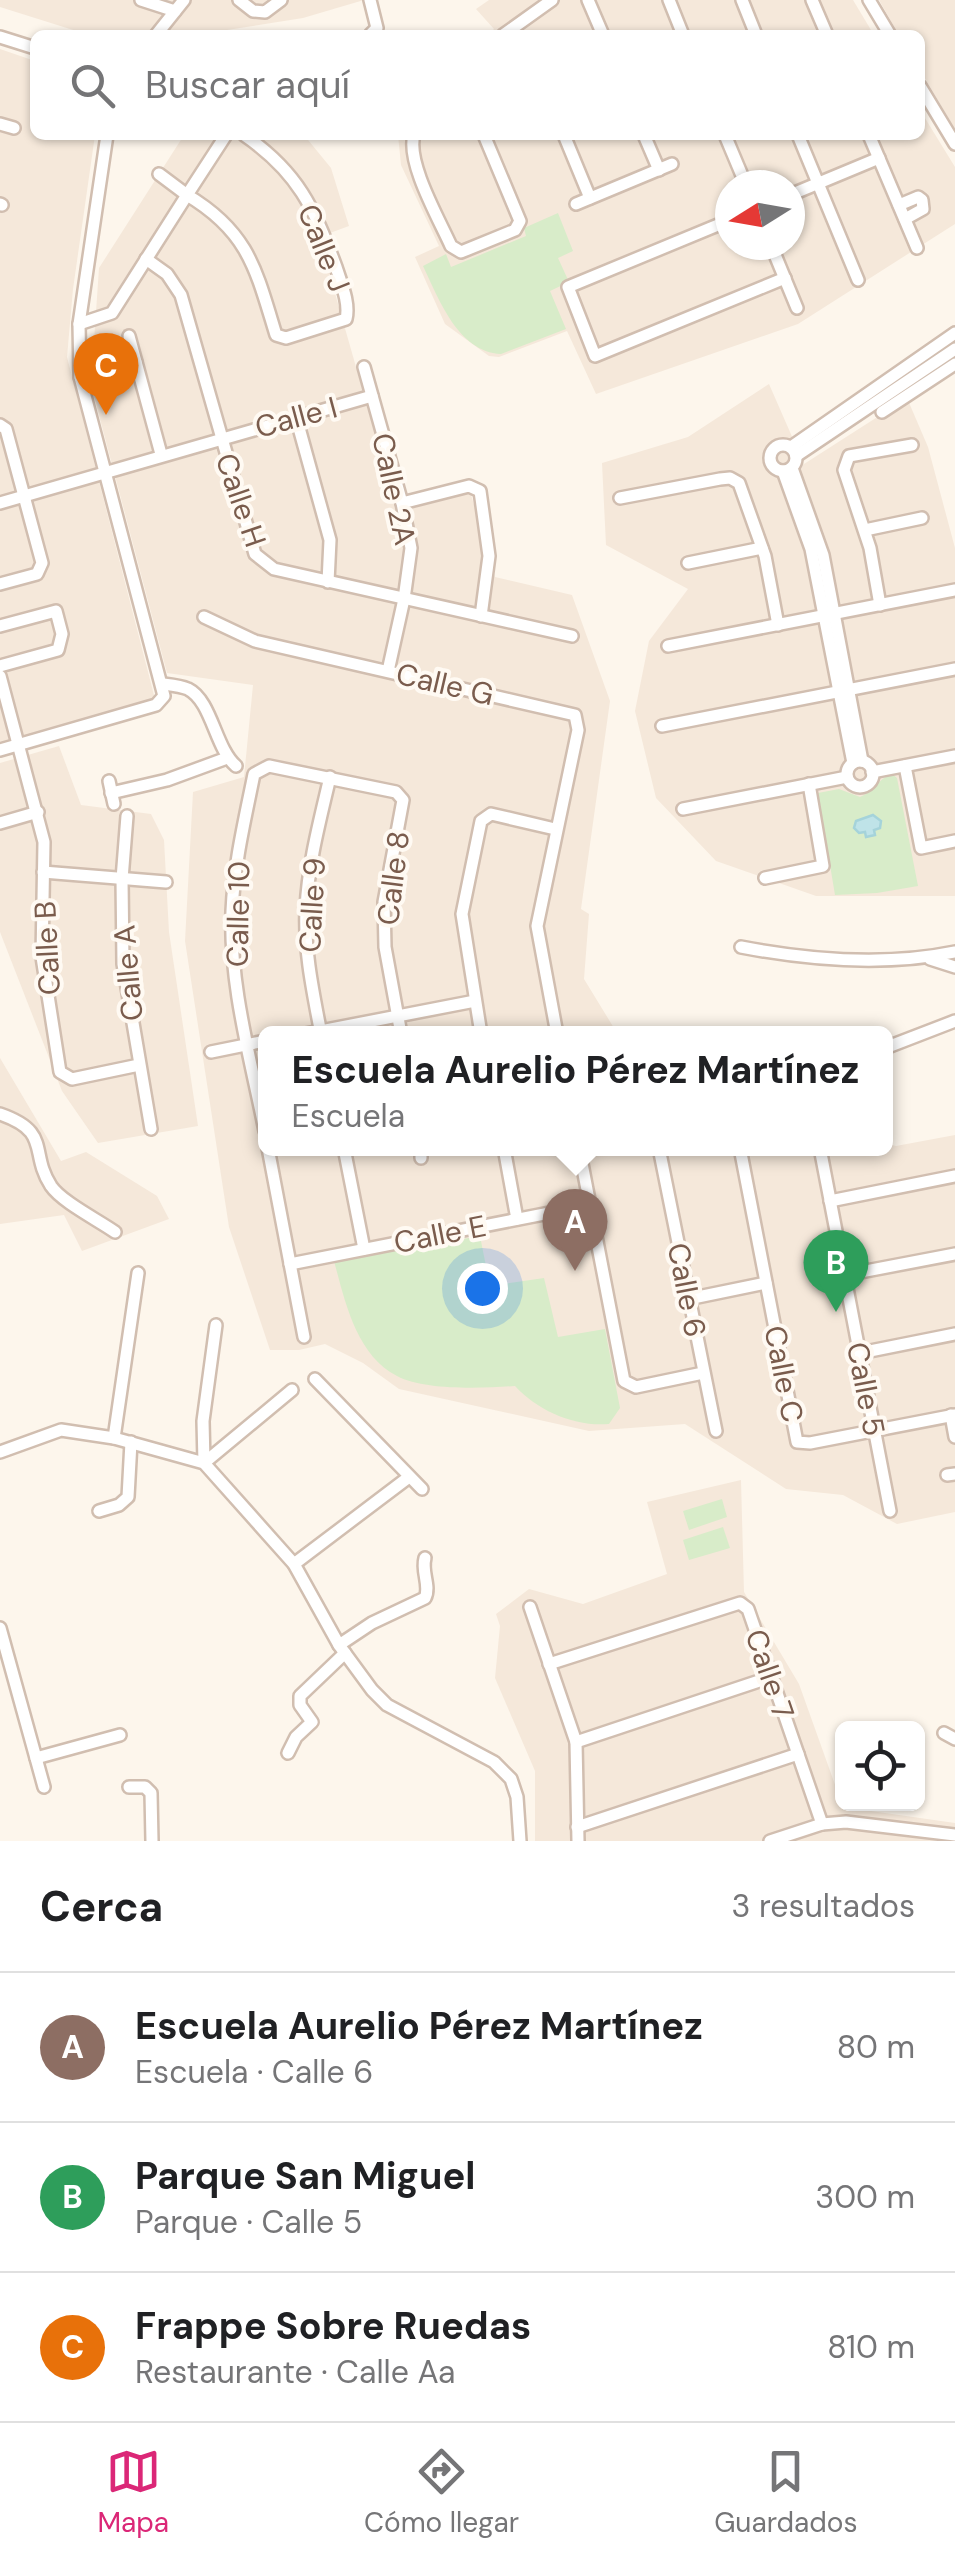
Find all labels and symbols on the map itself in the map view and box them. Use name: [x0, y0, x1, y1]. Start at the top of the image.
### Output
north arrow: [715, 170, 805, 260]
street label: Calle J: [289, 198, 359, 298]
pin: C: [74, 332, 138, 415]
street label: Calle I: [251, 387, 341, 447]
street label: Calle 2A: [363, 429, 425, 549]
street label: Calle H: [207, 448, 275, 552]
street label: Calle G: [392, 654, 498, 714]
street label: Calle 8: [368, 829, 418, 927]
street label: Calle 9: [290, 857, 334, 953]
street label: Calle 10: [218, 861, 258, 967]
street label: Calle B: [25, 900, 69, 996]
street label: Calle A: [104, 923, 152, 1023]
pin: A: [542, 1188, 608, 1271]
street label: Calle E: [391, 1206, 489, 1262]
pin: B: [804, 1230, 868, 1312]
street label: Calle 6: [659, 1240, 715, 1340]
your location: [457, 1263, 508, 1314]
street label: Calle C: [756, 1322, 812, 1426]
street label: Calle 5: [838, 1339, 894, 1439]
street label: Calle 7: [737, 1624, 803, 1724]

